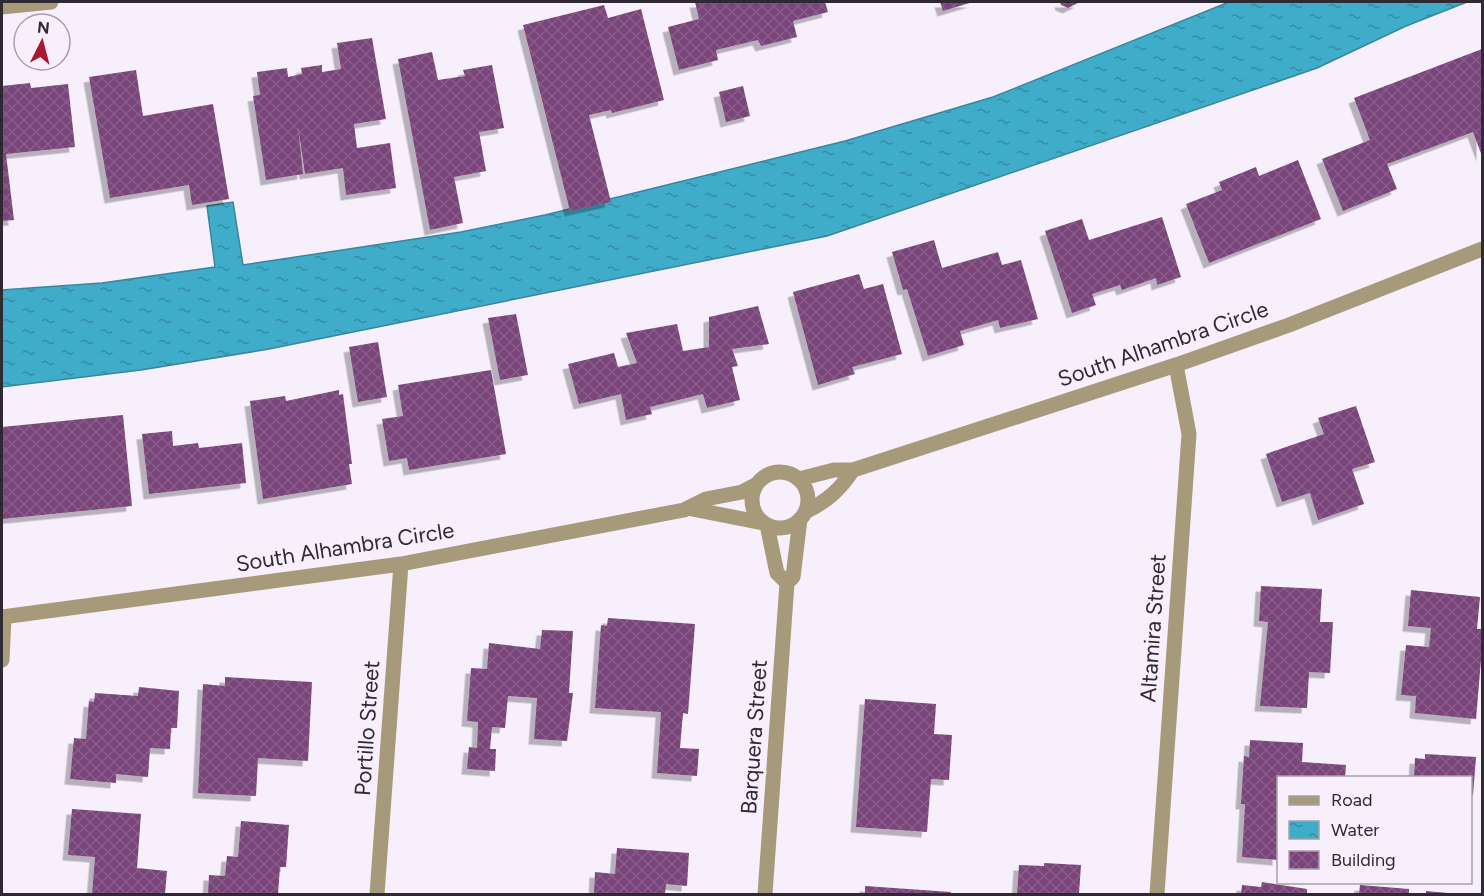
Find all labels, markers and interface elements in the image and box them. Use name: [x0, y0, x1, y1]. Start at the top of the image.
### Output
north arrow: [12, 12, 72, 72]
text: N: [36, 17, 51, 38]
street label: South Alhambra Circle: [1054, 295, 1272, 393]
street label: South Alhambra Circle: [234, 516, 456, 578]
street label: Altamira Street: [1134, 553, 1172, 703]
street label: Portillo Street: [349, 659, 385, 797]
street label: Barquera Street: [735, 659, 773, 815]
legend: [1277, 776, 1472, 884]
text: Road: [1331, 789, 1372, 811]
text: Water: [1331, 819, 1379, 841]
text: Building: [1331, 849, 1396, 871]

